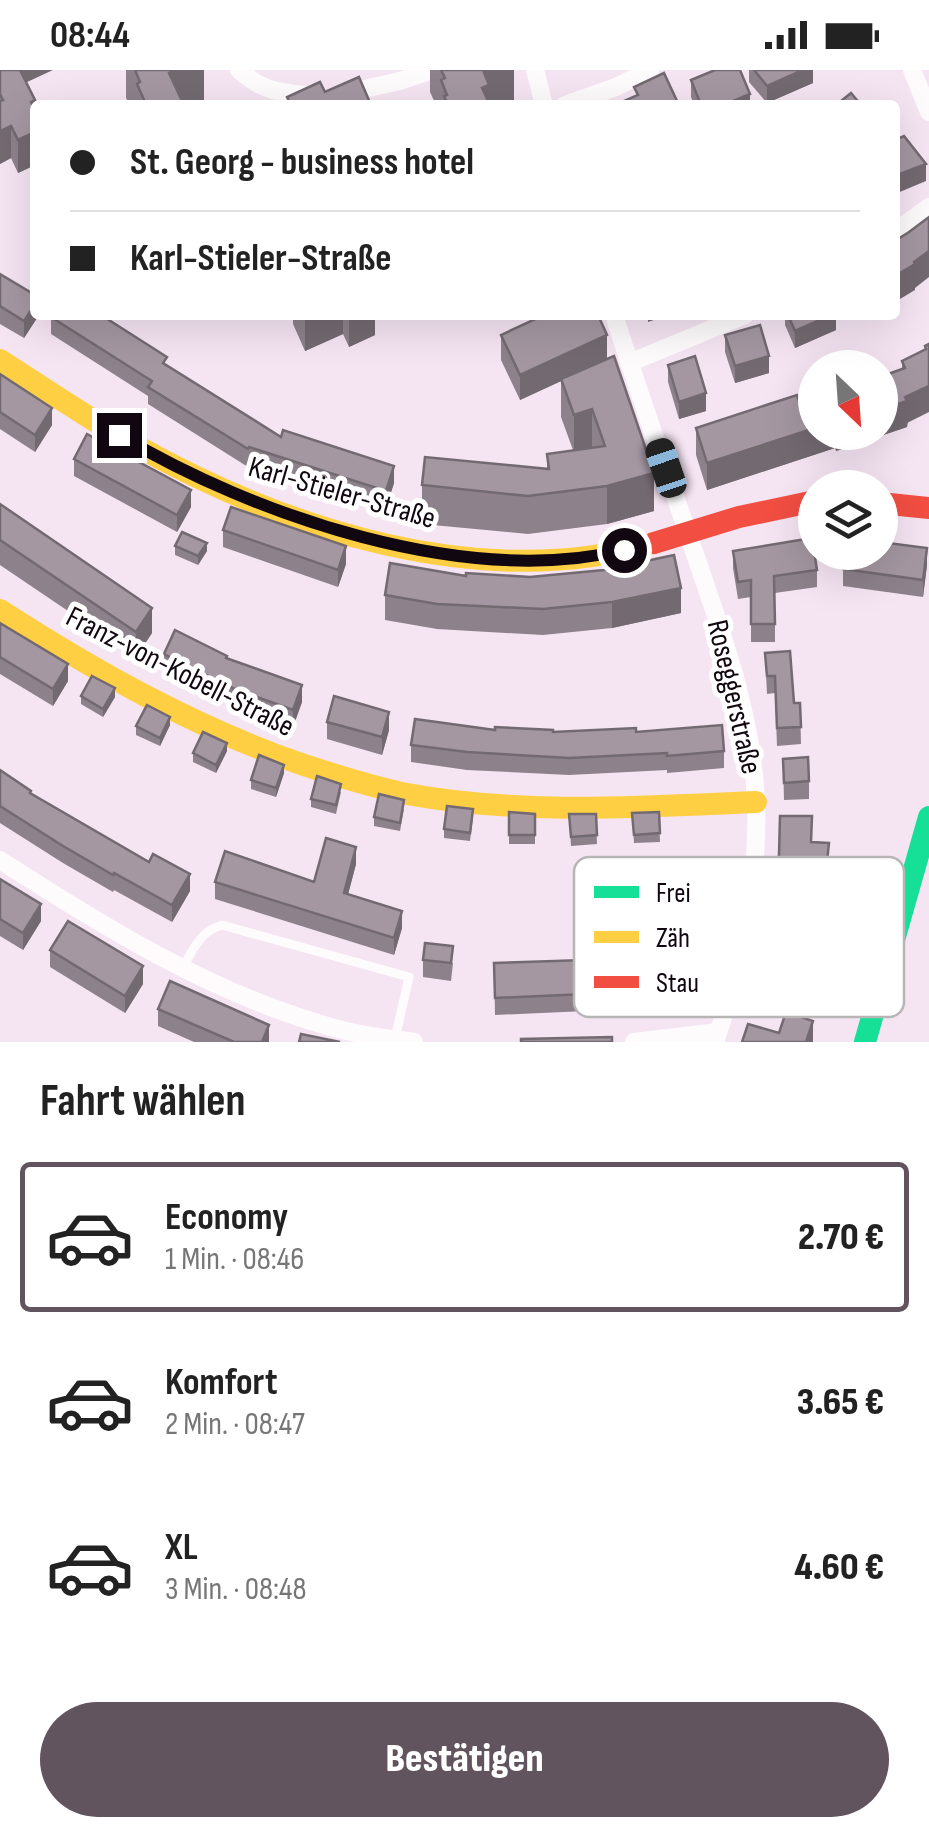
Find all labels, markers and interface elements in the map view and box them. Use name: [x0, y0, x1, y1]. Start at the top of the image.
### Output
text: 08:44: [50, 13, 130, 58]
text: St. Georg - business hotel: [130, 140, 474, 185]
text: Karl-Stieler-Straße: [130, 236, 391, 281]
north arrow: [798, 350, 898, 450]
map controls: [798, 350, 898, 570]
route end: [97, 413, 142, 458]
car: [642, 435, 690, 501]
street label: Karl-Stieler-Straße: [244, 449, 440, 537]
button: layers: [798, 470, 898, 570]
route start: [602, 528, 647, 573]
street label: Franz-von-Kobell-Straße: [60, 599, 300, 745]
street label: Roseggerstraße: [699, 616, 769, 778]
legend: [574, 857, 904, 1017]
text: Frei: [656, 877, 691, 910]
text: Zäh: [656, 922, 690, 955]
text: Stau: [656, 967, 699, 1000]
text: Fahrt wählen: [40, 1074, 246, 1129]
icon: car: [45, 1192, 135, 1282]
text: Economy: [165, 1195, 288, 1240]
text: 2.70 €: [798, 1215, 884, 1260]
text: 1 Min. · 08:46: [165, 1240, 304, 1279]
icon: car: [45, 1357, 135, 1447]
text: Komfort: [165, 1360, 277, 1405]
text: 3.65 €: [797, 1380, 884, 1425]
text: 2 Min. · 08:47: [165, 1405, 305, 1444]
icon: car: [45, 1522, 135, 1612]
text: XL: [165, 1525, 198, 1570]
text: 4.60 €: [794, 1545, 884, 1590]
text: 3 Min. · 08:48: [165, 1570, 307, 1609]
button: Bestätigen: [40, 1702, 889, 1817]

